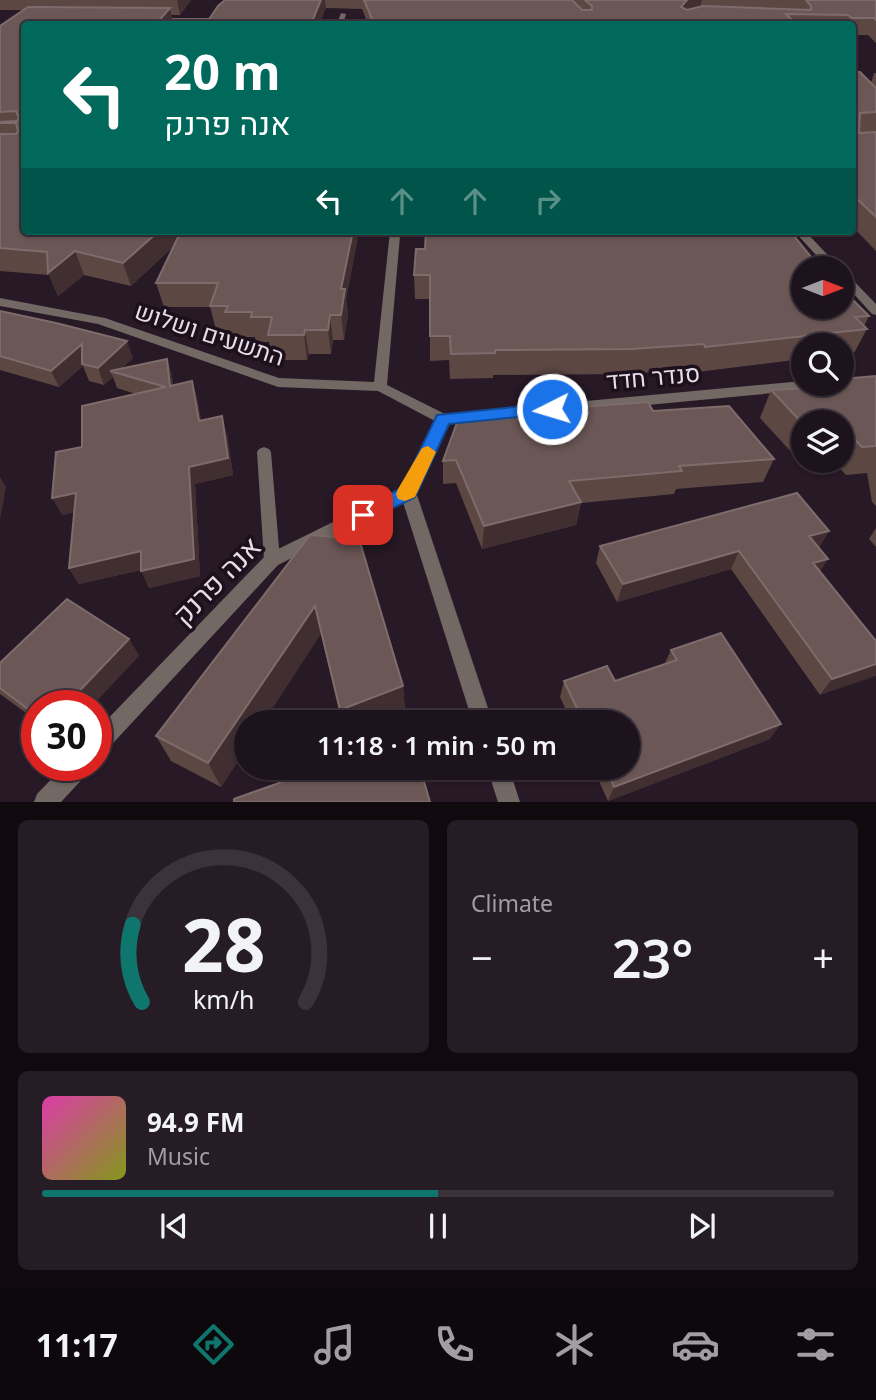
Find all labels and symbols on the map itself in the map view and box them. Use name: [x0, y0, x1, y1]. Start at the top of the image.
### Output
north arrow: [791, 256, 854, 318]
street label: התשעים ושלוש: [131, 293, 289, 373]
street label: סנדר חדד: [605, 355, 701, 397]
position arrow: [515, 372, 589, 446]
pin: [333, 485, 393, 545]
street label: אנה פרנק: [163, 527, 269, 633]
speed limit sign: 30: [21, 690, 112, 781]

